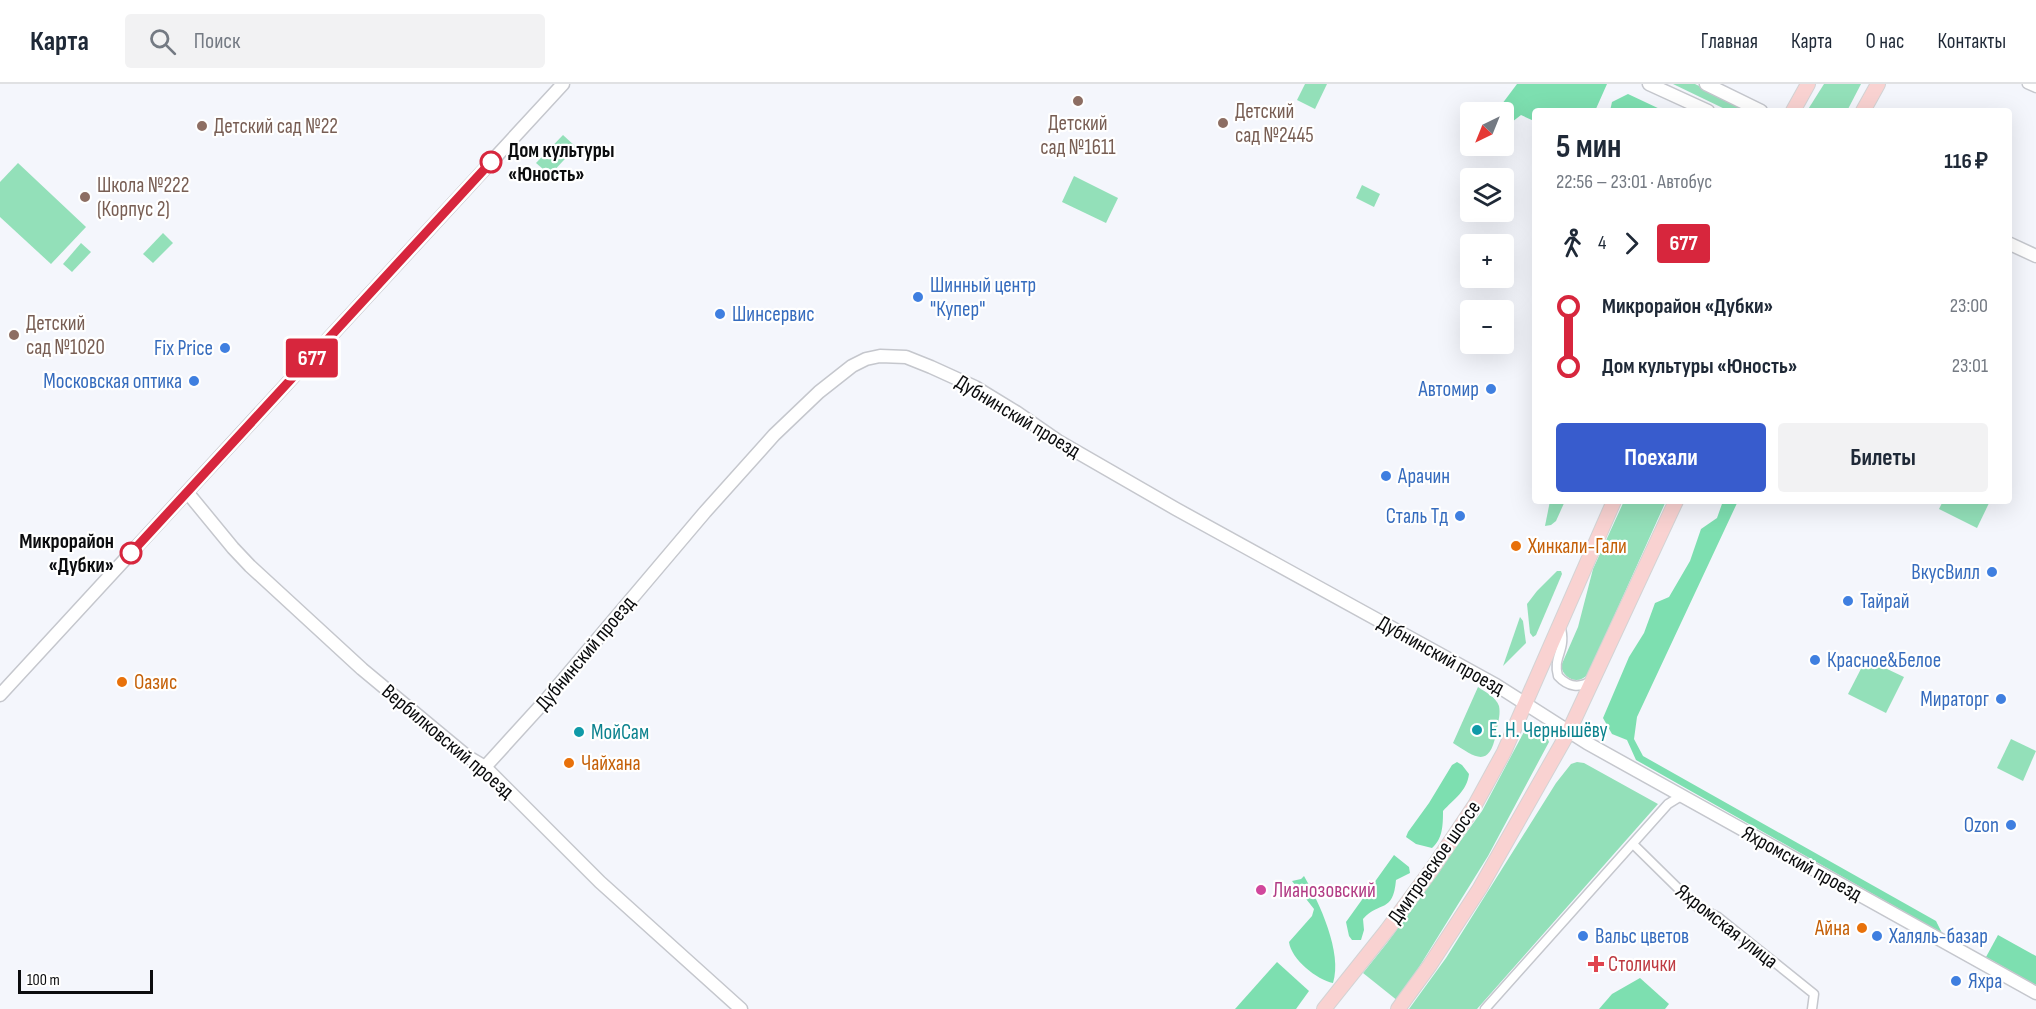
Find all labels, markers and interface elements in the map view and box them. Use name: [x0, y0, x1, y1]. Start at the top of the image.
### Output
search box: [125, 14, 545, 68]
text: Карта: [30, 25, 89, 58]
icon: search: [146, 25, 179, 58]
text: Поиск: [194, 28, 240, 55]
text: Главная: [1701, 29, 1758, 54]
text: Карта: [1791, 29, 1832, 54]
text: О нас: [1865, 29, 1904, 54]
text: Контакты: [1937, 29, 2006, 54]
marker: Детский сад №1611: [1071, 94, 1085, 108]
place label: Детский сад №2445: [1235, 99, 1314, 148]
north arrow: [1460, 102, 1514, 156]
map controls: [1460, 102, 1514, 354]
place label: Детский сад №1611: [1040, 111, 1116, 160]
place label: Детский сад №22: [214, 114, 338, 139]
marker: Детский сад №2445: [1216, 116, 1230, 130]
marker: Детский сад №22: [195, 119, 209, 133]
text: 5 мин: [1556, 127, 1622, 167]
place label: Дом культуры «Юность»: [508, 138, 615, 187]
text: 116 ₽: [1944, 148, 1988, 175]
marker: Дом культуры «Юность»: [480, 151, 502, 173]
button: layers: [1460, 168, 1514, 222]
text: 22:56 – 23:01 · Автобус: [1556, 170, 1712, 194]
place label: Школа №222 (Корпус 2): [97, 173, 189, 222]
marker: Школа №222 (Корпус 2): [78, 190, 92, 204]
icon: walk: [1556, 227, 1589, 260]
icon: forward: [1615, 227, 1648, 260]
text: 4: [1598, 231, 1606, 255]
text: 677: [1669, 231, 1698, 256]
button: +: [1460, 234, 1514, 288]
place label: Шинный центр "Купер": [930, 273, 1036, 322]
marker: Шинный центр "Купер": [911, 290, 925, 304]
text: Микрорайон «Дубки»: [1602, 293, 1773, 320]
text: 23:00: [1950, 294, 1988, 318]
button: −: [1460, 300, 1514, 354]
place label: Шинсервис: [732, 302, 815, 327]
marker: Шинсервис: [713, 307, 727, 321]
place label: Детский сад №1020: [26, 311, 105, 360]
marker: Детский сад №1020: [7, 328, 21, 342]
place label: Fix Price: [154, 336, 213, 361]
line badge: 677: [278, 338, 346, 378]
marker: Fix Price: [218, 341, 232, 355]
text: 677: [298, 346, 326, 371]
text: Дом культуры «Юность»: [1602, 353, 1797, 380]
text: 23:01: [1952, 354, 1988, 378]
place label: Московская оптика: [43, 369, 182, 394]
street label: Дубнинский проезд: [951, 369, 1085, 464]
marker: Московская оптика: [187, 374, 201, 388]
place label: Автомир: [1417, 377, 1479, 402]
marker: Автомир: [1484, 382, 1498, 396]
button: Поехали: [1556, 423, 1766, 492]
button: Билеты: [1778, 423, 1988, 492]
place label: Арачин: [1397, 464, 1450, 489]
marker: Арачин: [1379, 469, 1393, 483]
place label: Сталь Тд: [1386, 504, 1448, 529]
marker: Сталь Тд: [1453, 509, 1467, 523]
place label: Микрорайон «Дубки»: [19, 529, 114, 578]
place label: Хинкали-Гали: [1527, 534, 1627, 559]
marker: Хинкали-Гали: [1509, 539, 1523, 553]
marker: Микрорайон «Дубки»: [120, 542, 142, 564]
place label: ВкусВилл: [1911, 560, 1980, 585]
marker: ВкусВилл: [1985, 565, 1999, 579]
place label: Тайрай: [1860, 589, 1910, 614]
street label: Дубнинский проезд: [530, 591, 641, 715]
marker: Тайрай: [1841, 594, 1855, 608]
street label: Дубнинский проезд: [1373, 610, 1509, 701]
place label: Красное&Белое: [1827, 648, 1941, 673]
marker: Красное&Белое: [1808, 653, 1822, 667]
place label: Оазис: [134, 670, 177, 695]
marker: Оазис: [115, 675, 129, 689]
street label: Вербилковский проезд: [377, 679, 519, 804]
place label: Мираторг: [1920, 687, 1989, 712]
marker: Мираторг: [1994, 692, 2008, 706]
place label: Е. Н. Чернышёву: [1489, 718, 1608, 743]
place label: МойСам: [591, 720, 649, 745]
marker: Е. Н. Чернышёву: [1470, 723, 1484, 737]
marker: МойСам: [572, 725, 586, 739]
place label: Чайхана: [581, 751, 641, 776]
marker: Чайхана: [562, 756, 576, 770]
street label: Дмитровское шоссе: [1383, 796, 1486, 929]
place label: Ozon: [1964, 813, 1999, 838]
marker: Ozon: [2004, 818, 2018, 832]
street label: Яхромский проезд: [1738, 820, 1866, 907]
place label: Лианозовский: [1273, 878, 1376, 903]
street label: Яхромская улица: [1671, 879, 1783, 974]
marker: Лианозовский: [1254, 883, 1268, 897]
place label: Айна: [1814, 916, 1850, 941]
marker: Айна: [1855, 921, 1869, 935]
place label: Вальс цветов: [1595, 924, 1689, 949]
place label: Халяль-базар: [1888, 924, 1988, 949]
marker: Вальс цветов: [1576, 929, 1590, 943]
marker: Халяль-базар: [1870, 929, 1884, 943]
place label: Столички: [1608, 952, 1676, 977]
marker: Столички: [1589, 957, 1603, 971]
scale bar: [18, 967, 153, 994]
place label: Яхра: [1968, 969, 2002, 994]
text: 100 m: [27, 971, 60, 990]
marker: Яхра: [1949, 974, 1963, 988]

